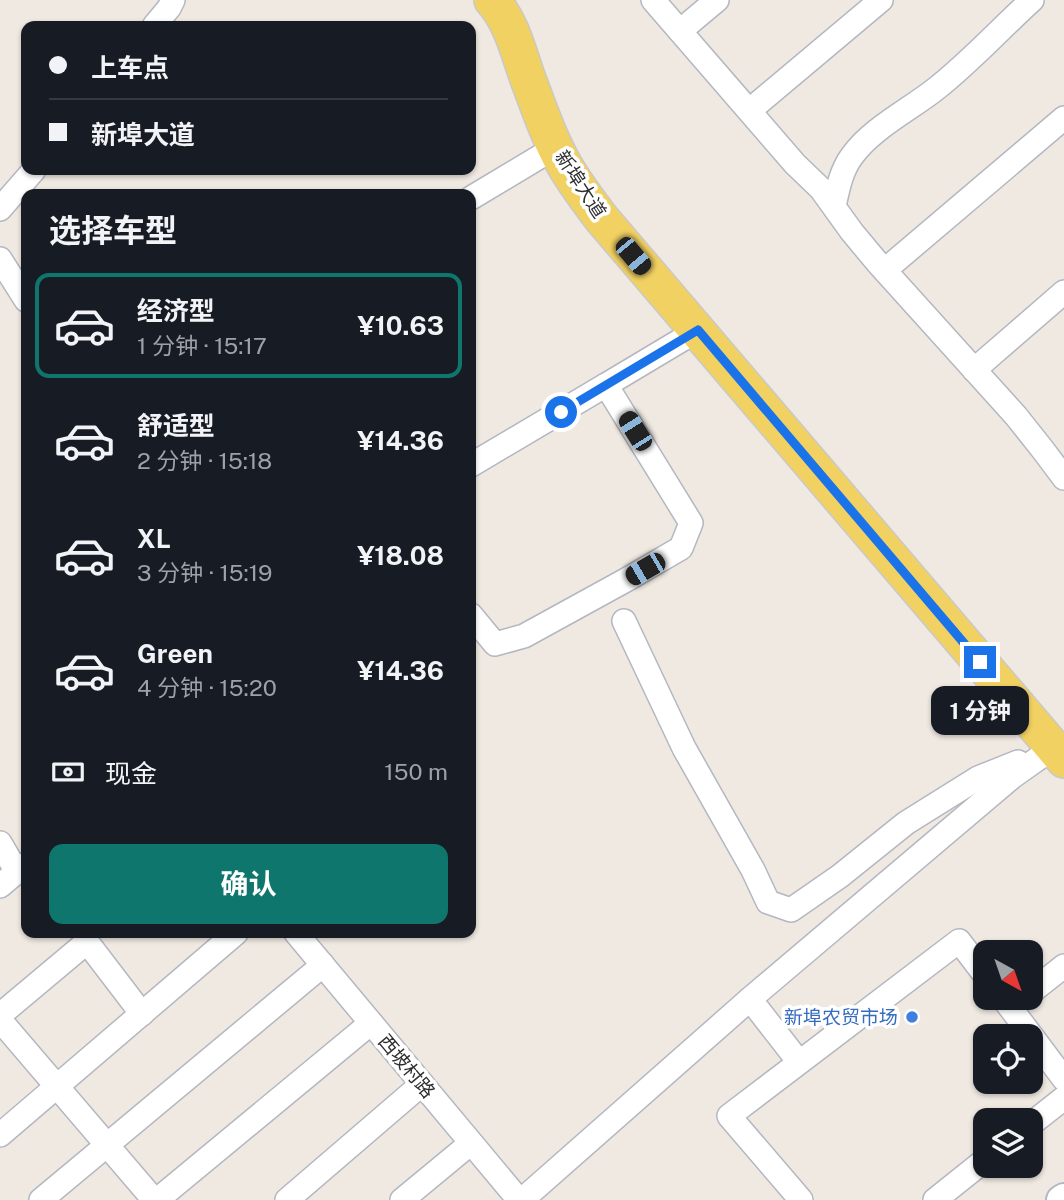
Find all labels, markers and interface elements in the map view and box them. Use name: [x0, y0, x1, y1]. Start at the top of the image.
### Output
text: 上车点: [91, 52, 169, 83]
text: 新埠大道: [91, 119, 195, 150]
street label: 新埠大道: [551, 146, 611, 222]
text: 选择车型: [49, 212, 177, 249]
car: [612, 233, 655, 279]
icon: car: [53, 294, 116, 357]
text: 经济型: [137, 295, 215, 326]
text: ¥10.63: [358, 310, 444, 341]
text: 1 分钟 · 15:17: [137, 332, 267, 359]
route start: [545, 396, 577, 428]
car: [615, 408, 656, 454]
icon: car: [53, 409, 116, 472]
text: 舒适型: [137, 410, 215, 441]
text: ¥14.36: [357, 425, 444, 456]
text: 2 分钟 · 15:18: [137, 447, 272, 474]
text: XL: [137, 523, 171, 554]
icon: car: [53, 524, 116, 587]
text: ¥18.08: [357, 540, 444, 571]
car: [622, 549, 669, 589]
text: 3 分钟 · 15:19: [137, 559, 272, 586]
text: Green: [137, 638, 213, 669]
icon: car: [53, 639, 116, 702]
route end: [964, 646, 996, 678]
text: ¥14.36: [357, 655, 444, 686]
text: 4 分钟 · 15:20: [137, 674, 277, 701]
callout: 1 分钟: [931, 686, 1029, 736]
text: 1 分钟: [949, 697, 1011, 724]
icon: cash: [49, 753, 87, 791]
text: 现金: [105, 758, 157, 789]
text: 150 m: [384, 758, 448, 785]
button: 确认: [49, 844, 448, 924]
north arrow: [973, 940, 1043, 1010]
map controls: [973, 940, 1043, 1178]
place label: 新埠农贸市场: [784, 1006, 898, 1028]
marker: 新埠农贸市场: [904, 1009, 920, 1025]
button: locate: [973, 1024, 1043, 1094]
street label: 西坡村路: [374, 1030, 440, 1102]
button: layers: [973, 1108, 1043, 1178]

